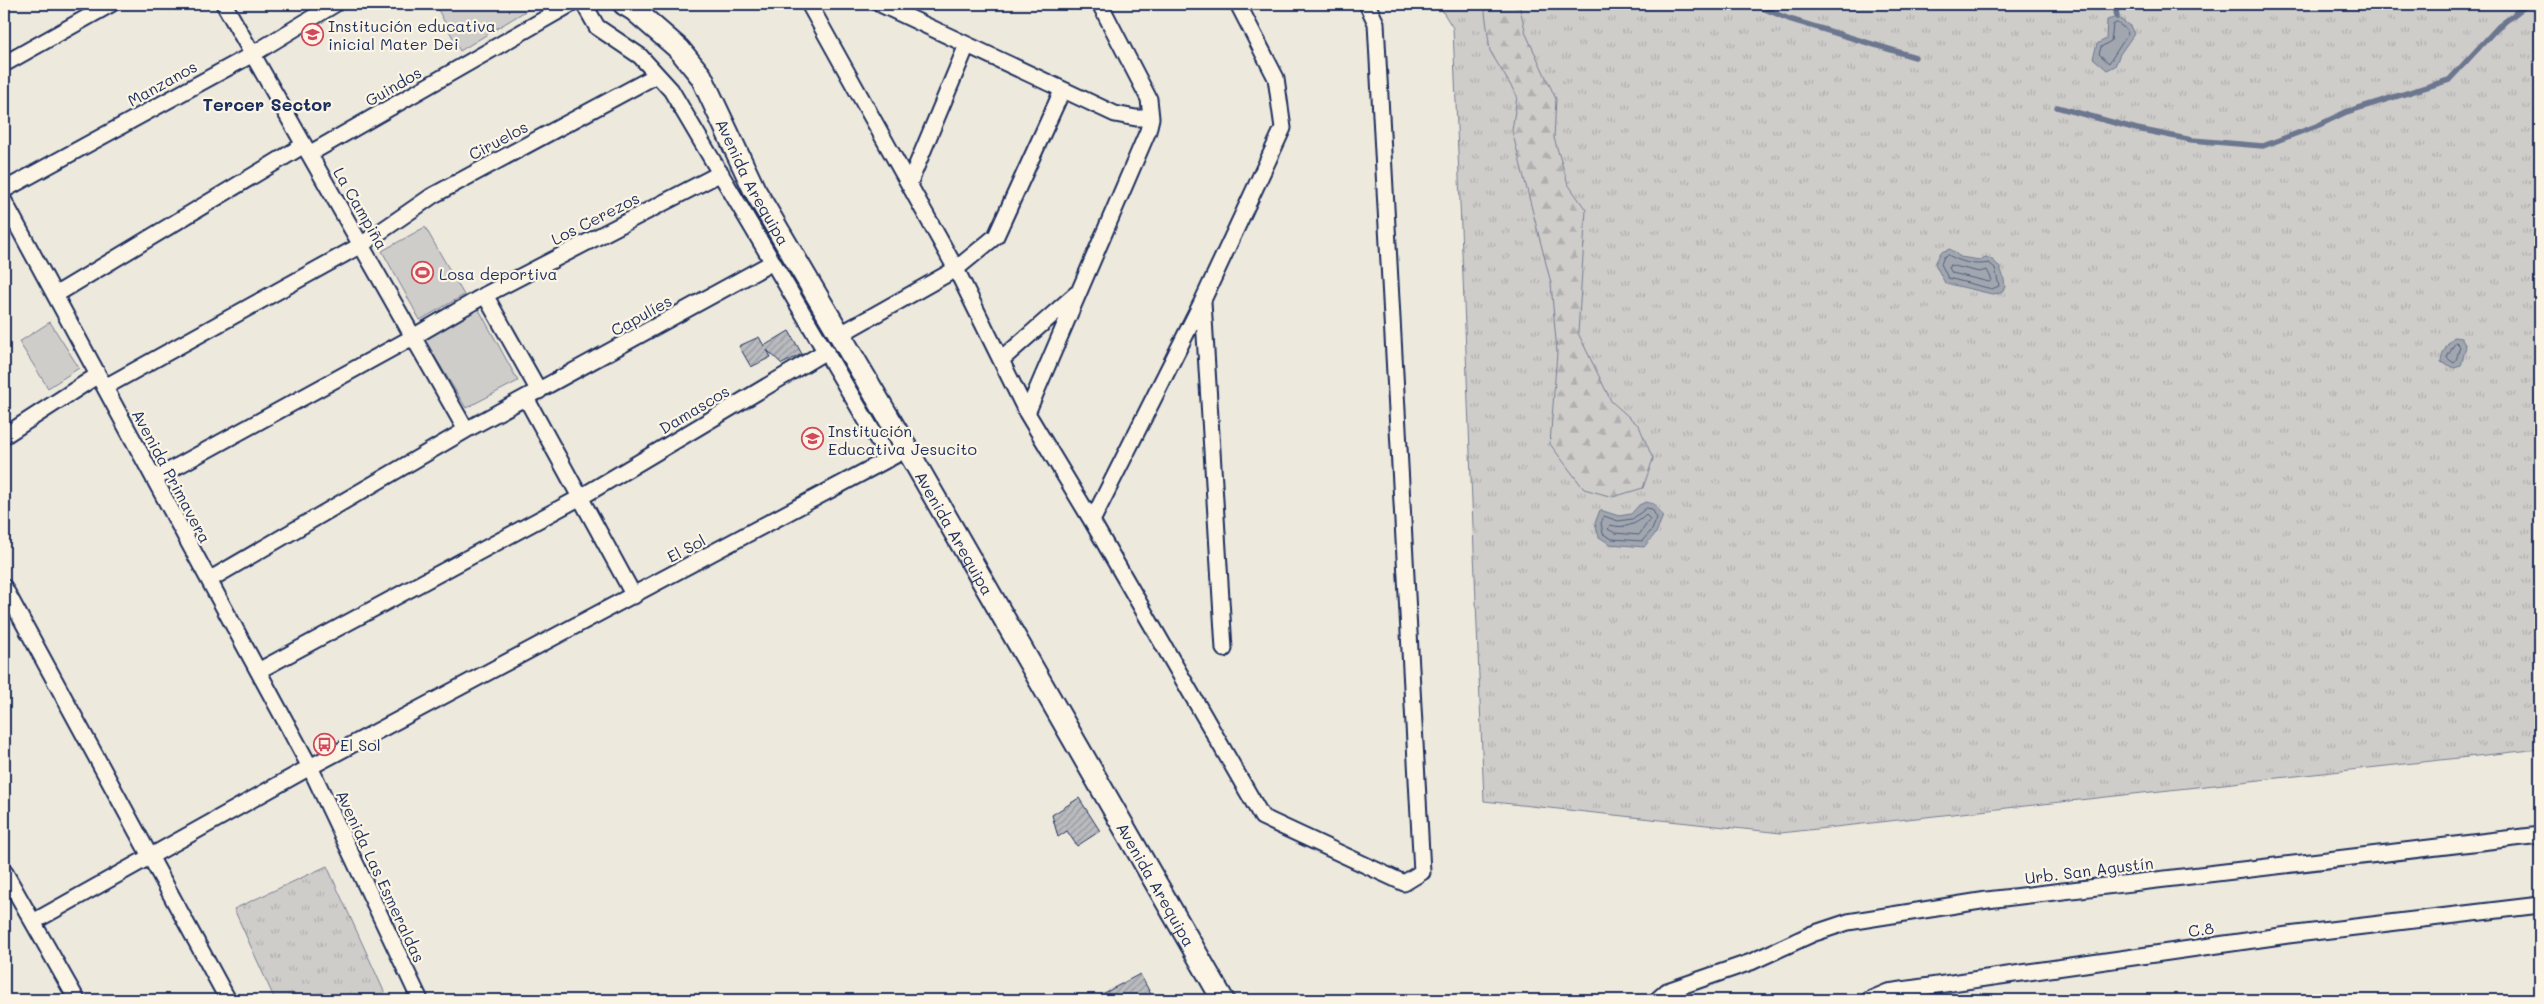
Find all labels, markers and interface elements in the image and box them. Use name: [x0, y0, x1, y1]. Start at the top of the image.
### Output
place label: Institución educativa inicial Mater Dei: [328, 15, 496, 54]
school or university icon: Institución educativa inicial Mater Dei: [300, 22, 324, 46]
street label: Manzanos: [123, 55, 201, 111]
street label: Guindos: [361, 61, 425, 111]
district label: Tercer Sector: [202, 92, 332, 116]
street label: Avenida Arequipa: [712, 115, 795, 249]
street label: Ciruelos: [465, 116, 531, 164]
street label: La Campiña: [329, 163, 393, 253]
street label: Los Cerezos: [547, 187, 643, 249]
sports icon: Losa deportiva: [411, 261, 435, 285]
place label: Losa deportiva: [439, 263, 558, 284]
street label: Capulíes: [607, 290, 675, 340]
street label: Damascos: [655, 380, 733, 438]
street label: Avenida Primavera: [128, 405, 216, 547]
place label: Institución Educativa Jesucito: [828, 420, 977, 459]
school or university icon: Institución Educativa Jesucito: [800, 427, 824, 451]
street label: Avenida Arequipa: [911, 467, 999, 599]
street label: El Sol: [663, 529, 709, 567]
bus stop icon: El Sol: [312, 732, 336, 756]
place label: El Sol: [340, 734, 381, 755]
street label: Avenida Las Esmeraldas: [332, 787, 430, 965]
street label: Avenida Arequipa: [1113, 818, 1200, 950]
street label: Urb. San Agustín: [2023, 852, 2155, 888]
street label: C.8: [2187, 917, 2216, 941]

